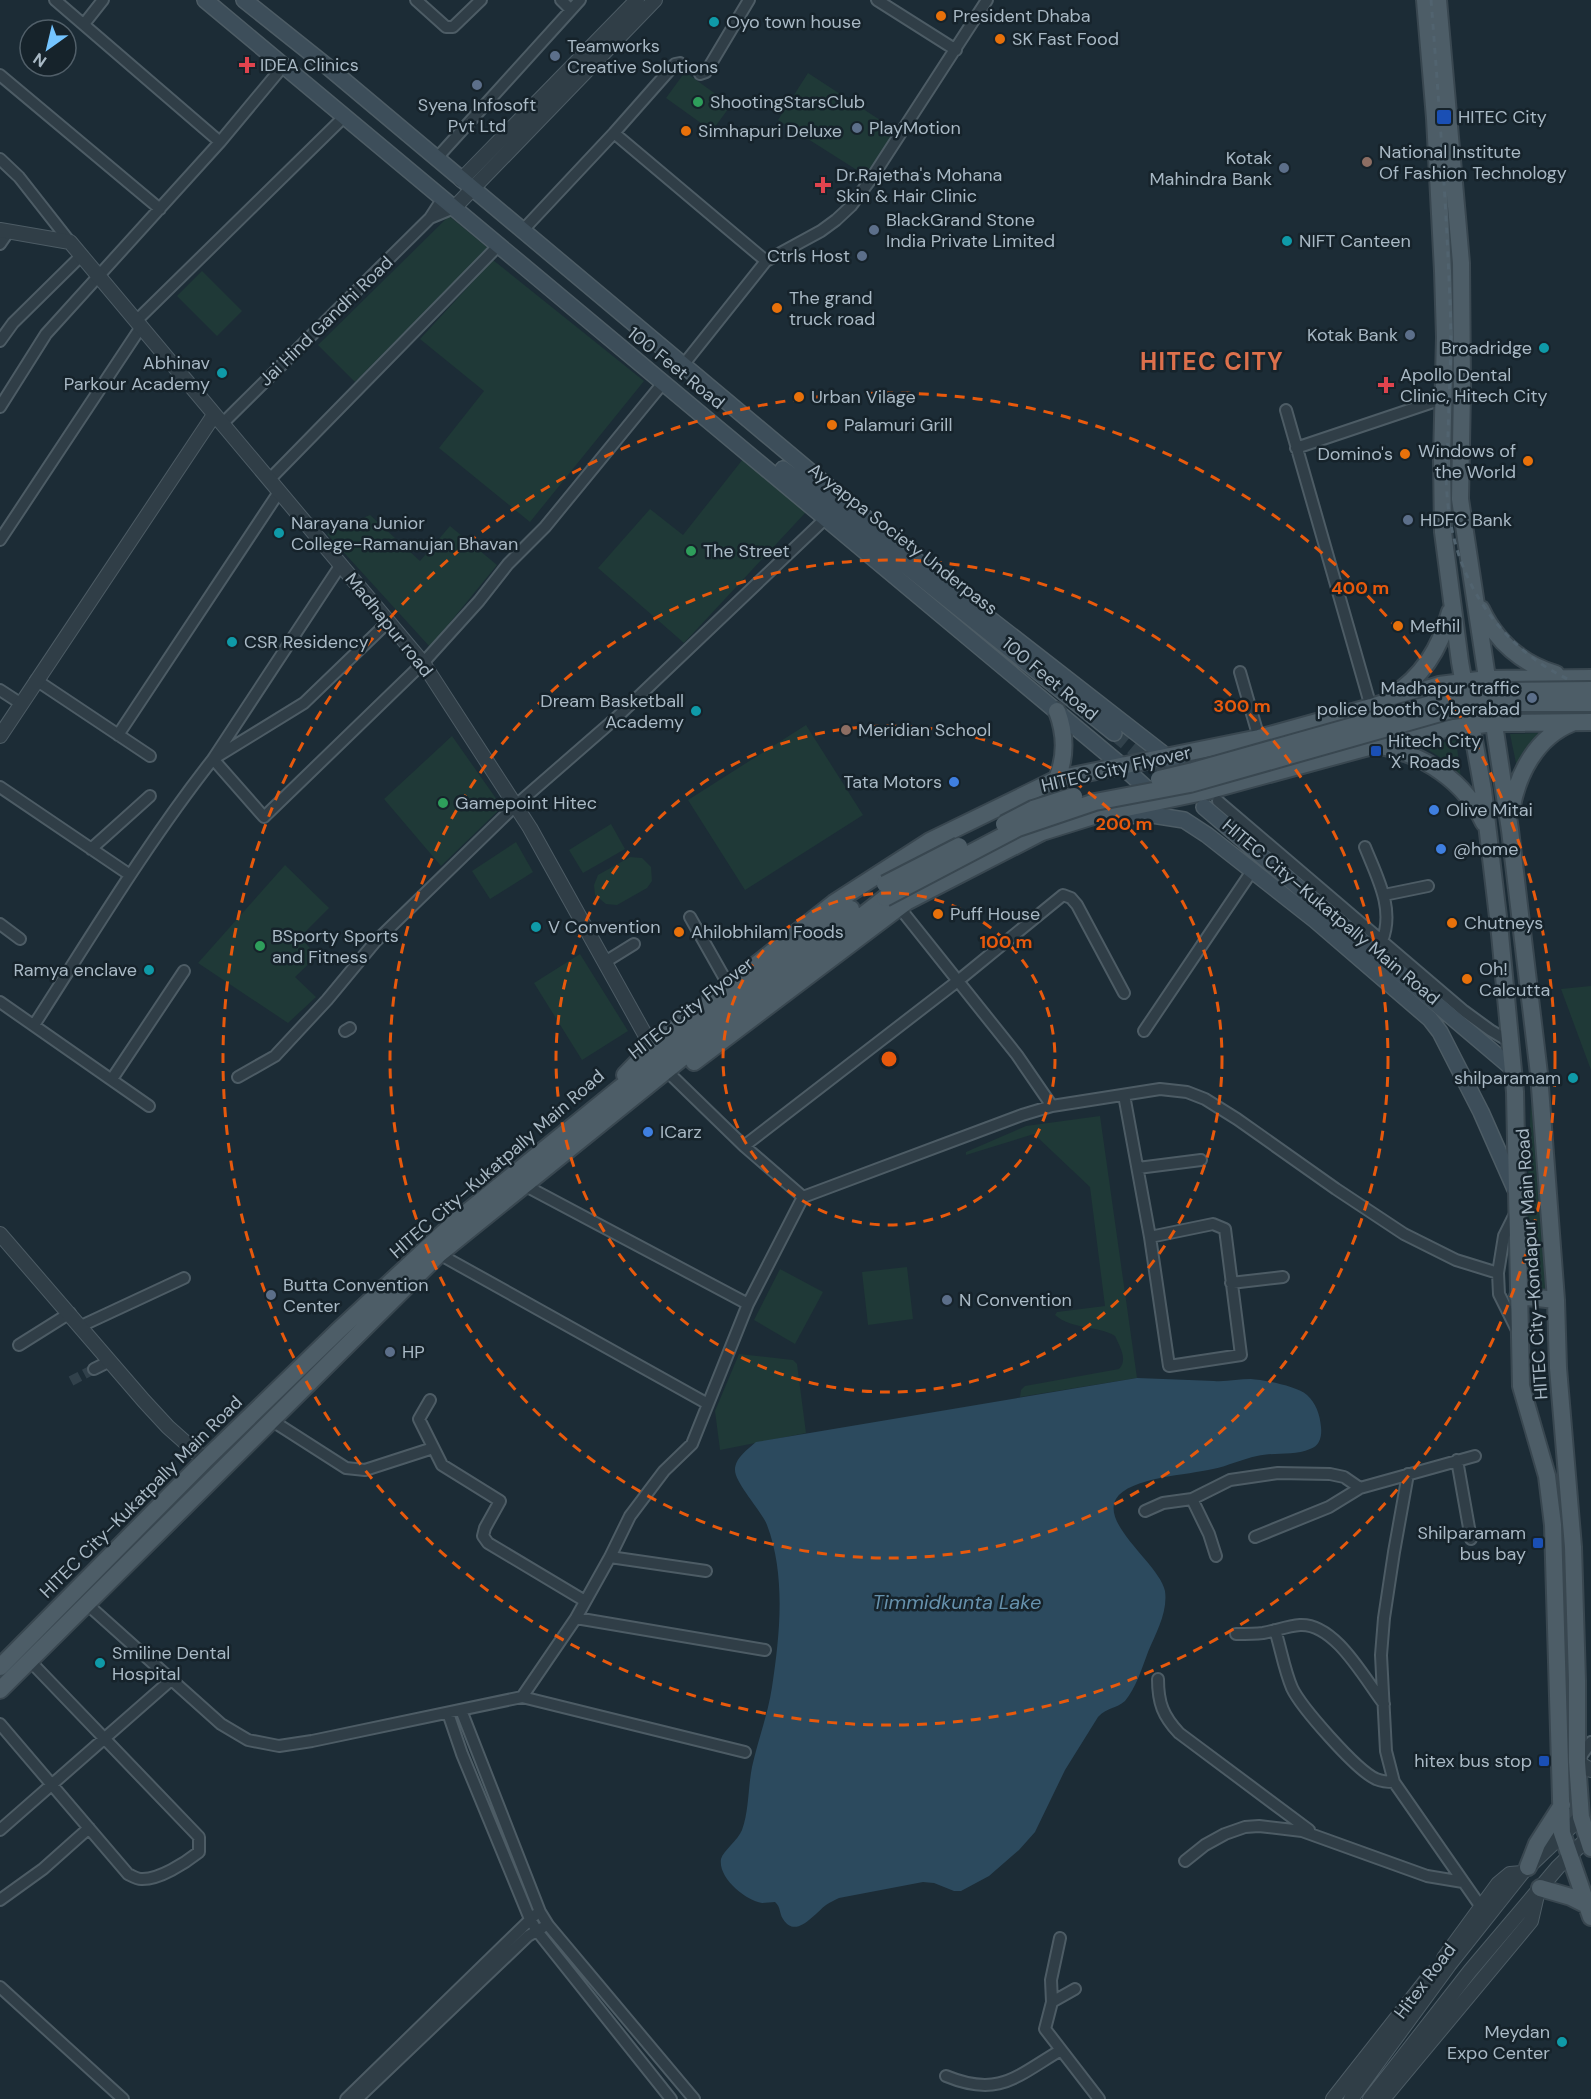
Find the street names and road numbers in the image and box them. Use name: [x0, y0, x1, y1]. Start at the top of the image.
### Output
street label: Jai Hind Gandhi Road: [254, 251, 398, 391]
street label: 100 Feet Road: [623, 321, 729, 415]
street label: Ayyappa Society Underpass: [803, 457, 1003, 621]
street label: Madhapur road: [340, 568, 438, 682]
street label: 100 Feet Road: [997, 632, 1103, 726]
street label: HITEC City Flyover: [1039, 740, 1193, 798]
street label: HITEC City–Kukatpally Main Road: [1217, 814, 1445, 1010]
street label: HITEC City Flyover: [624, 951, 759, 1064]
street label: HITEC City–Kukatpally Main Road: [385, 1064, 609, 1264]
street label: HITEC City–Kondapur Main Road: [1511, 1127, 1553, 1401]
street label: HITEC City–Kukatpally Main Road: [35, 1391, 247, 1603]
street label: Hitex Road: [1389, 1938, 1461, 2024]

